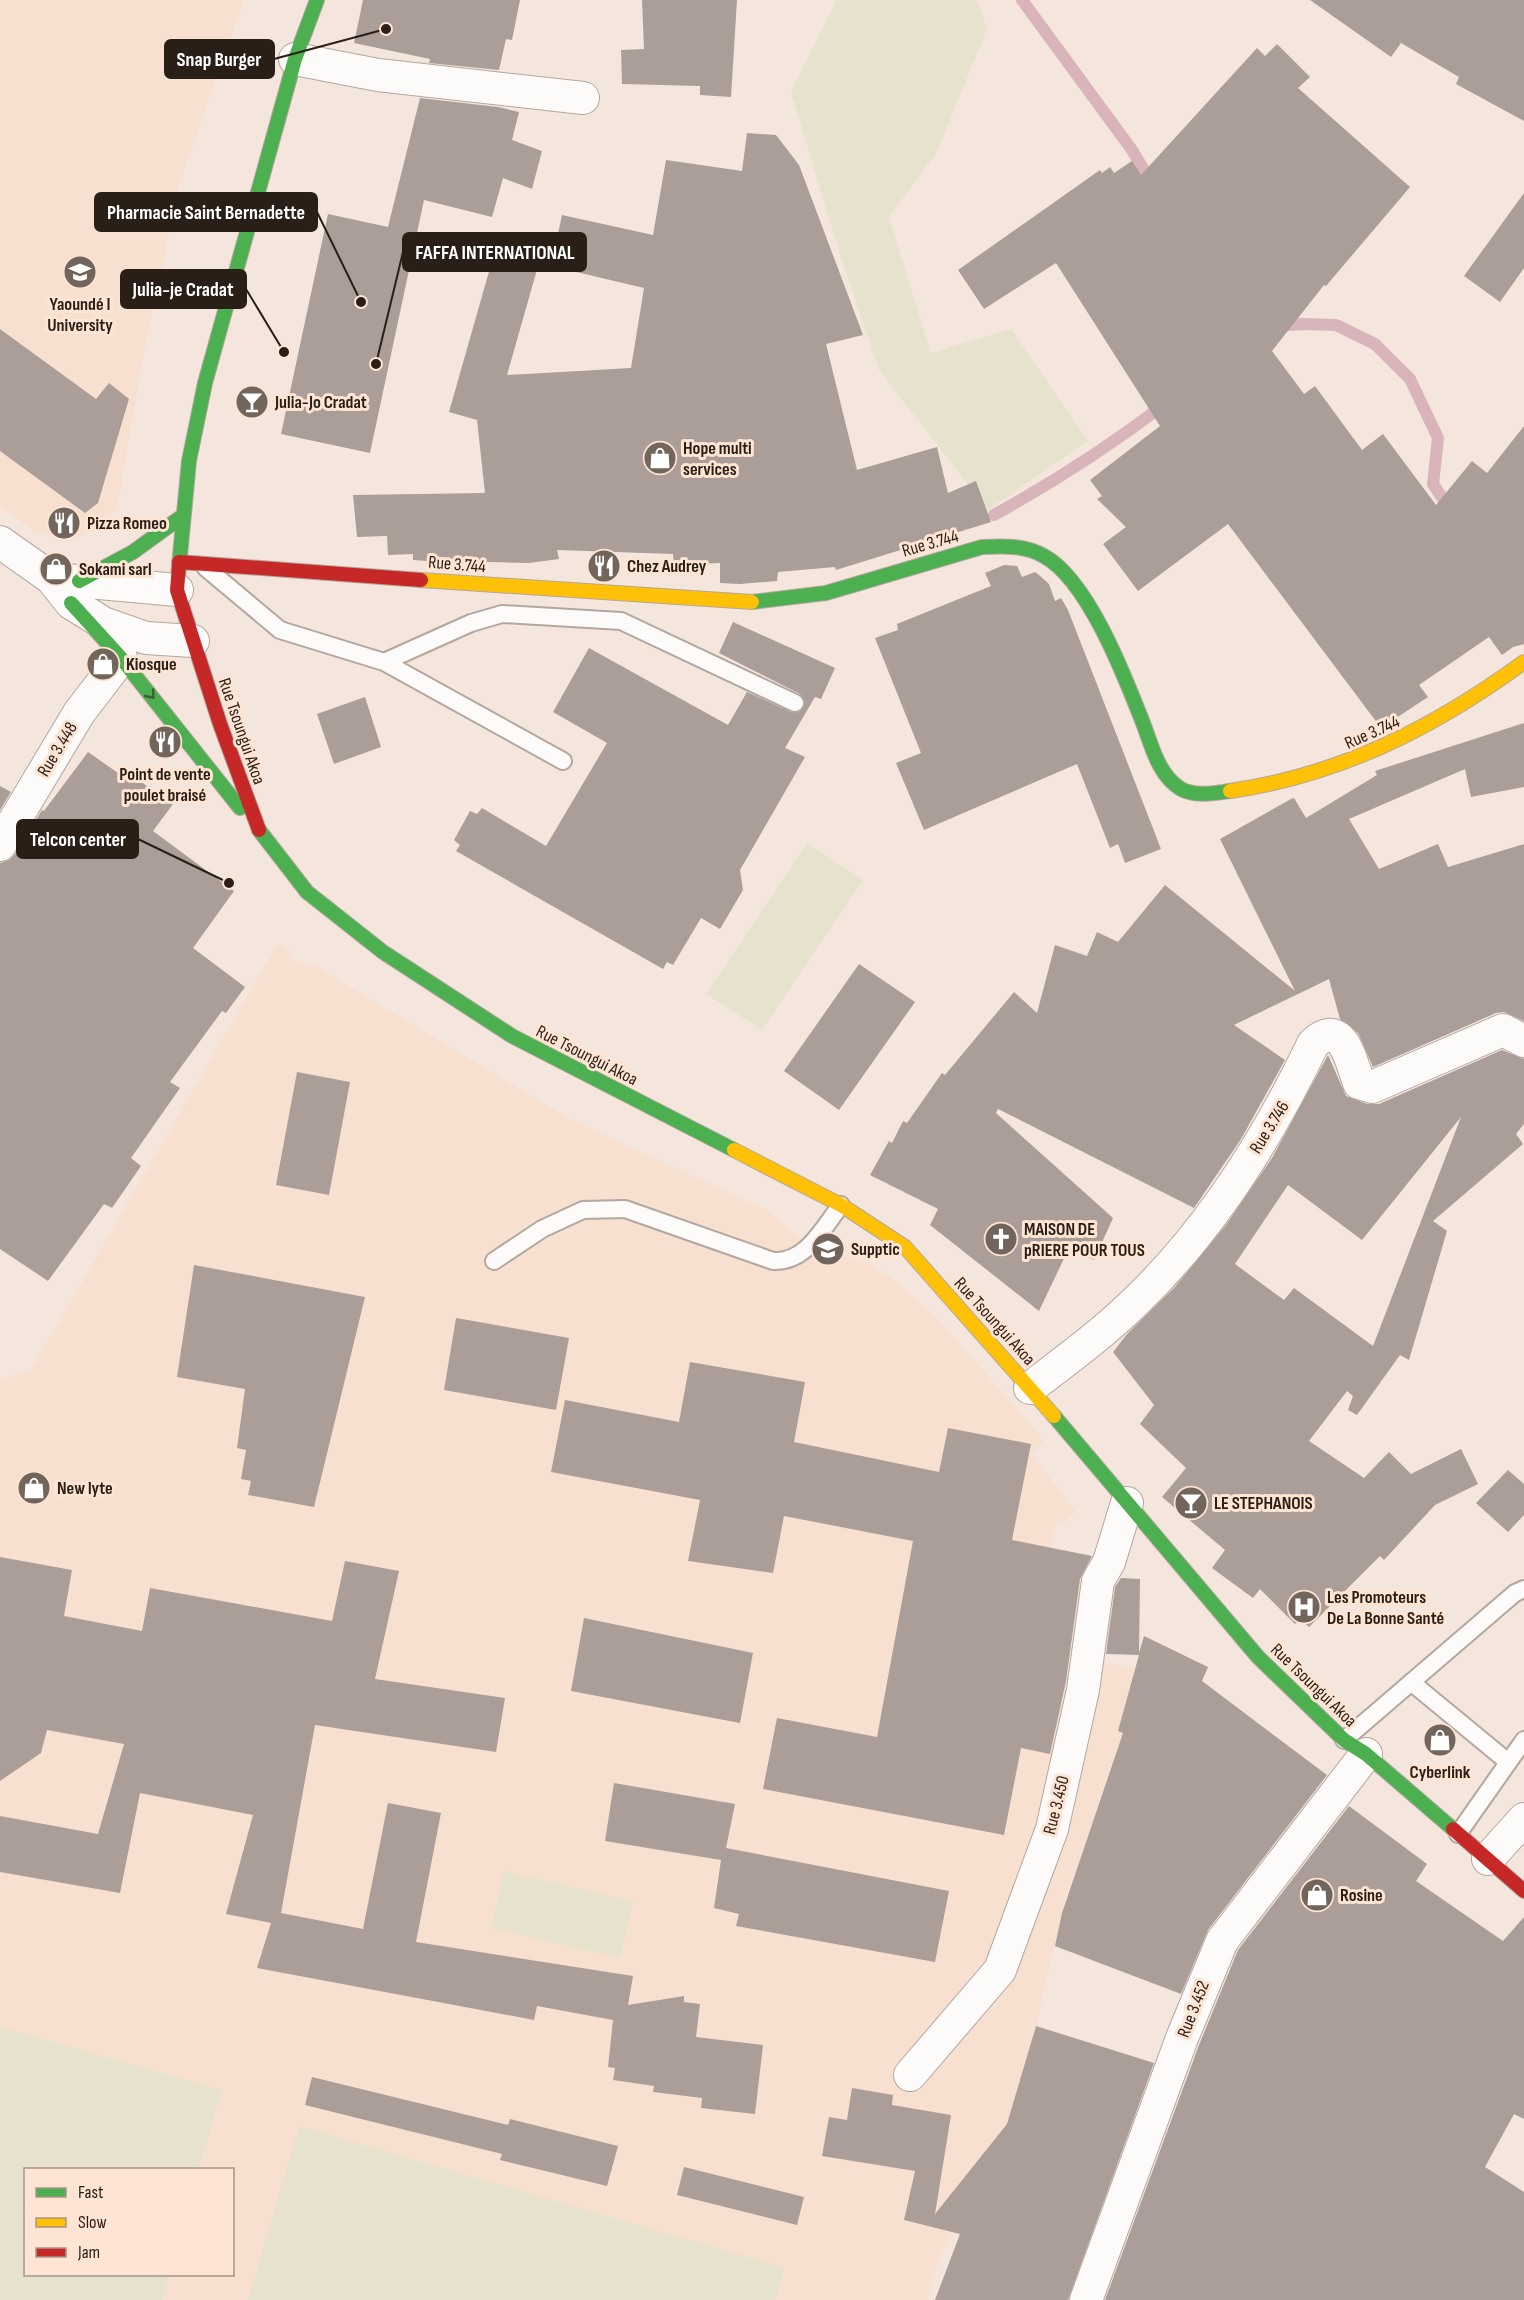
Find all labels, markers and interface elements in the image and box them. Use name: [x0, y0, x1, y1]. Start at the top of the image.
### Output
callout: Snap Burger: [165, 40, 274, 78]
text: Snap Burger: [177, 48, 261, 72]
callout: Pharmacie Saint Bernadette: [95, 193, 317, 231]
text: Pharmacie Saint Bernadette: [107, 201, 305, 225]
callout: FAFFA INTERNATIONAL: [403, 233, 586, 271]
text: FAFFA INTERNATIONAL: [415, 241, 575, 265]
school or university icon: Yaoundé I University: [62, 254, 98, 290]
callout: Julia-je Cradat: [121, 270, 246, 308]
text: Julia-je Cradat: [131, 278, 234, 302]
place label: Yaoundé I University: [47, 294, 113, 336]
bar icon: Julia-Jo Cradat: [234, 384, 270, 420]
place label: Julia-Jo Cradat: [274, 392, 367, 413]
place label: Hope multi services: [683, 438, 752, 480]
shop icon: Hope multi services: [642, 440, 678, 476]
restaurant icon: Pizza Romeo: [46, 505, 82, 541]
place label: Pizza Romeo: [87, 513, 167, 534]
street label: Rue 3.744: [900, 525, 961, 562]
restaurant icon: Chez Audrey: [586, 548, 622, 584]
shop icon: Sokami sarl: [38, 551, 74, 587]
street label: Rue 3.744: [427, 552, 487, 578]
place label: Chez Audrey: [627, 556, 707, 577]
place label: Sokami sarl: [79, 559, 152, 580]
shop icon: Kiosque: [85, 646, 121, 682]
place label: Kiosque: [126, 654, 177, 675]
street label: Rue Tsoungui Akoa: [214, 675, 270, 787]
one-way arrow: [143, 689, 154, 700]
street label: Rue 3.744: [1342, 711, 1403, 754]
street label: Rue 3.448: [33, 718, 82, 780]
restaurant icon: Point de vente poulet braisé: [147, 724, 183, 760]
place label: Point de vente poulet braisé: [119, 764, 211, 806]
callout: Telcon center: [17, 820, 138, 858]
text: Telcon center: [30, 828, 126, 852]
street label: Rue Tsoungui Akoa: [532, 1021, 641, 1090]
street label: Rue 3.746: [1245, 1097, 1294, 1157]
place label: MAISON DE pRIERE POUR TOUS: [1024, 1219, 1145, 1261]
church icon: MAISON DE pRIERE POUR TOUS: [983, 1221, 1019, 1257]
school or university icon: Supptic: [810, 1231, 846, 1267]
place label: Supptic: [851, 1239, 900, 1260]
street label: Rue Tsoungui Akoa: [950, 1273, 1040, 1370]
shop icon: New lyte: [16, 1470, 52, 1506]
place label: New lyte: [57, 1478, 113, 1499]
bar icon: LE STEPHANOIS: [1173, 1485, 1209, 1521]
place label: LE STEPHANOIS: [1214, 1493, 1313, 1514]
place label: Les Promoteurs De La Bonne Santé: [1327, 1587, 1444, 1629]
hospital icon: Les Promoteurs De La Bonne Santé: [1286, 1589, 1322, 1625]
street label: Rue Tsoungui Akoa: [1266, 1639, 1361, 1732]
shop icon: Cyberlink: [1422, 1722, 1458, 1758]
place label: Cyberlink: [1410, 1762, 1471, 1783]
street label: Rue 3.450: [1039, 1774, 1074, 1837]
shop icon: Rosine: [1299, 1877, 1335, 1913]
place label: Rosine: [1340, 1885, 1383, 1906]
street label: Rue 3.452: [1173, 1978, 1214, 2040]
legend: [24, 2168, 234, 2276]
text: Fast: [78, 2182, 104, 2203]
text: Slow: [78, 2212, 107, 2233]
text: Jam: [77, 2242, 100, 2263]

